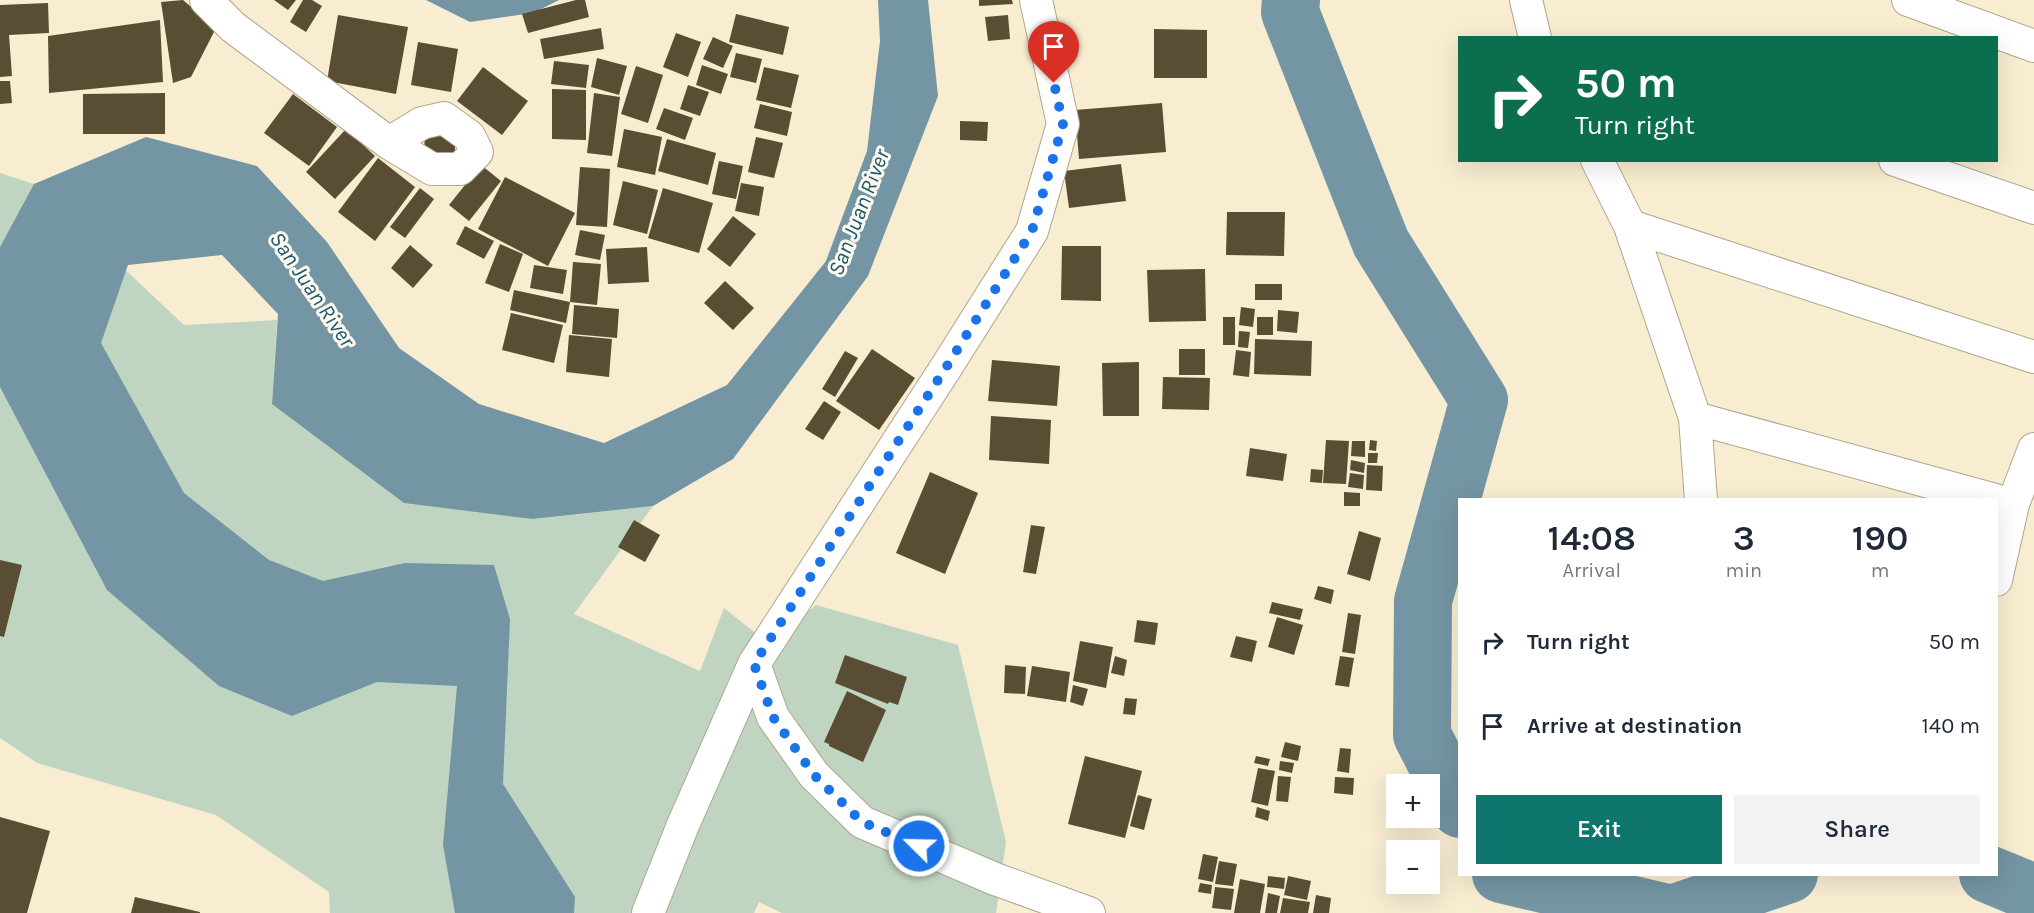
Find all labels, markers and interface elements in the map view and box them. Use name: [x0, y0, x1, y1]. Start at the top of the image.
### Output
pin: [1028, 21, 1079, 83]
icon: arrive: [1037, 30, 1070, 63]
text: 50 m: [1575, 58, 1677, 108]
icon: right: [1476, 60, 1554, 138]
text: Turn right: [1575, 109, 1695, 141]
water label: San Juan River: [823, 144, 895, 279]
water label: San Juan River: [264, 227, 361, 353]
text: 14:08: [1548, 517, 1636, 559]
text: 3: [1733, 517, 1755, 559]
text: 190: [1852, 517, 1908, 559]
text: Arrival: [1562, 559, 1621, 582]
text: min: [1725, 559, 1762, 582]
text: m: [1871, 559, 1889, 582]
icon: right: [1476, 626, 1509, 659]
text: Turn right: [1527, 629, 1630, 655]
text: 50 m: [1929, 629, 1980, 655]
icon: arrive: [1476, 710, 1509, 743]
text: Arrive at destination: [1527, 713, 1742, 739]
text: 140 m: [1922, 713, 1980, 739]
map controls: [1386, 774, 1440, 894]
button: +: [1386, 774, 1440, 828]
button: Exit: [1476, 795, 1722, 864]
button: Share: [1734, 795, 1980, 864]
position arrow: [887, 814, 951, 878]
button: −: [1386, 840, 1440, 894]

